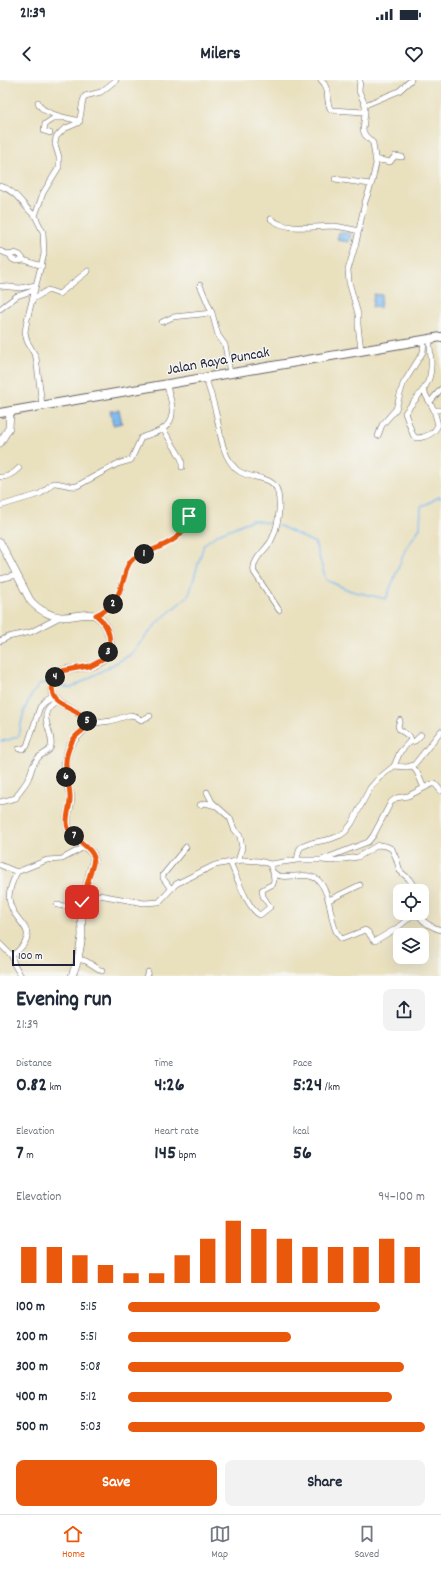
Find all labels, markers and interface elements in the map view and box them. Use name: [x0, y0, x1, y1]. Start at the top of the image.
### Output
text: 21:39: [20, 3, 46, 25]
text: Milers: [200, 42, 241, 67]
icon: back: [16, 43, 38, 65]
icon: heart: [403, 43, 425, 65]
street label: Jalan Raya Puncak: [165, 342, 271, 382]
pin: [172, 499, 206, 533]
icon: arrive: [178, 505, 200, 527]
pin: 1: [134, 544, 154, 564]
text: 1: [143, 546, 145, 562]
pin: 2: [103, 594, 123, 614]
text: 2: [111, 596, 115, 612]
pin: 3: [98, 642, 118, 662]
text: 3: [106, 644, 110, 660]
pin: 4: [45, 667, 65, 687]
text: 4: [53, 669, 57, 685]
pin: 5: [77, 711, 97, 731]
text: 5: [84, 713, 90, 729]
pin: 6: [56, 767, 76, 787]
text: 6: [63, 769, 69, 785]
pin: 7: [64, 826, 84, 846]
text: 7: [72, 828, 76, 844]
map controls: [393, 884, 429, 964]
button: locate: [393, 884, 429, 920]
pin: [65, 885, 99, 919]
icon: check: [71, 891, 93, 913]
button: layers: [393, 928, 429, 964]
scale bar: [12, 948, 75, 967]
text: 100 m: [18, 949, 42, 965]
text: Evening run: [16, 985, 112, 1016]
button: share: [383, 989, 425, 1031]
text: 21:39: [16, 1016, 38, 1035]
text: Distance: [16, 1056, 52, 1072]
text: Time: [154, 1056, 173, 1072]
text: Pace: [293, 1056, 312, 1072]
text: 0.82: [16, 1072, 47, 1100]
text: 4:26: [154, 1072, 185, 1100]
text: 5:24: [293, 1072, 322, 1100]
text: km: [47, 1080, 62, 1096]
text: /km: [322, 1080, 340, 1096]
text: Elevation: [16, 1124, 54, 1140]
text: Heart rate: [154, 1124, 199, 1140]
text: kcal: [293, 1124, 309, 1140]
text: 7: [16, 1140, 24, 1168]
text: 145: [154, 1140, 176, 1168]
text: 56: [293, 1140, 312, 1168]
text: m: [24, 1148, 34, 1164]
text: bpm: [176, 1148, 196, 1164]
text: Elevation: [16, 1188, 61, 1207]
text: 94–100 m: [378, 1188, 425, 1207]
text: 100 m: [16, 1298, 45, 1317]
text: 5:15: [80, 1298, 97, 1317]
text: 200 m: [16, 1328, 48, 1347]
text: 5:51: [80, 1328, 97, 1347]
text: 300 m: [16, 1358, 48, 1377]
text: 5:08: [80, 1358, 100, 1377]
text: 400 m: [16, 1388, 47, 1407]
text: 5:12: [80, 1388, 97, 1407]
text: 500 m: [16, 1418, 48, 1437]
text: 5:03: [80, 1418, 101, 1437]
button: Save: [16, 1460, 217, 1506]
button: Share: [225, 1460, 425, 1506]
tab: Home: [62, 1523, 85, 1563]
tab: Map: [209, 1523, 231, 1563]
tab: Saved: [354, 1523, 379, 1563]

